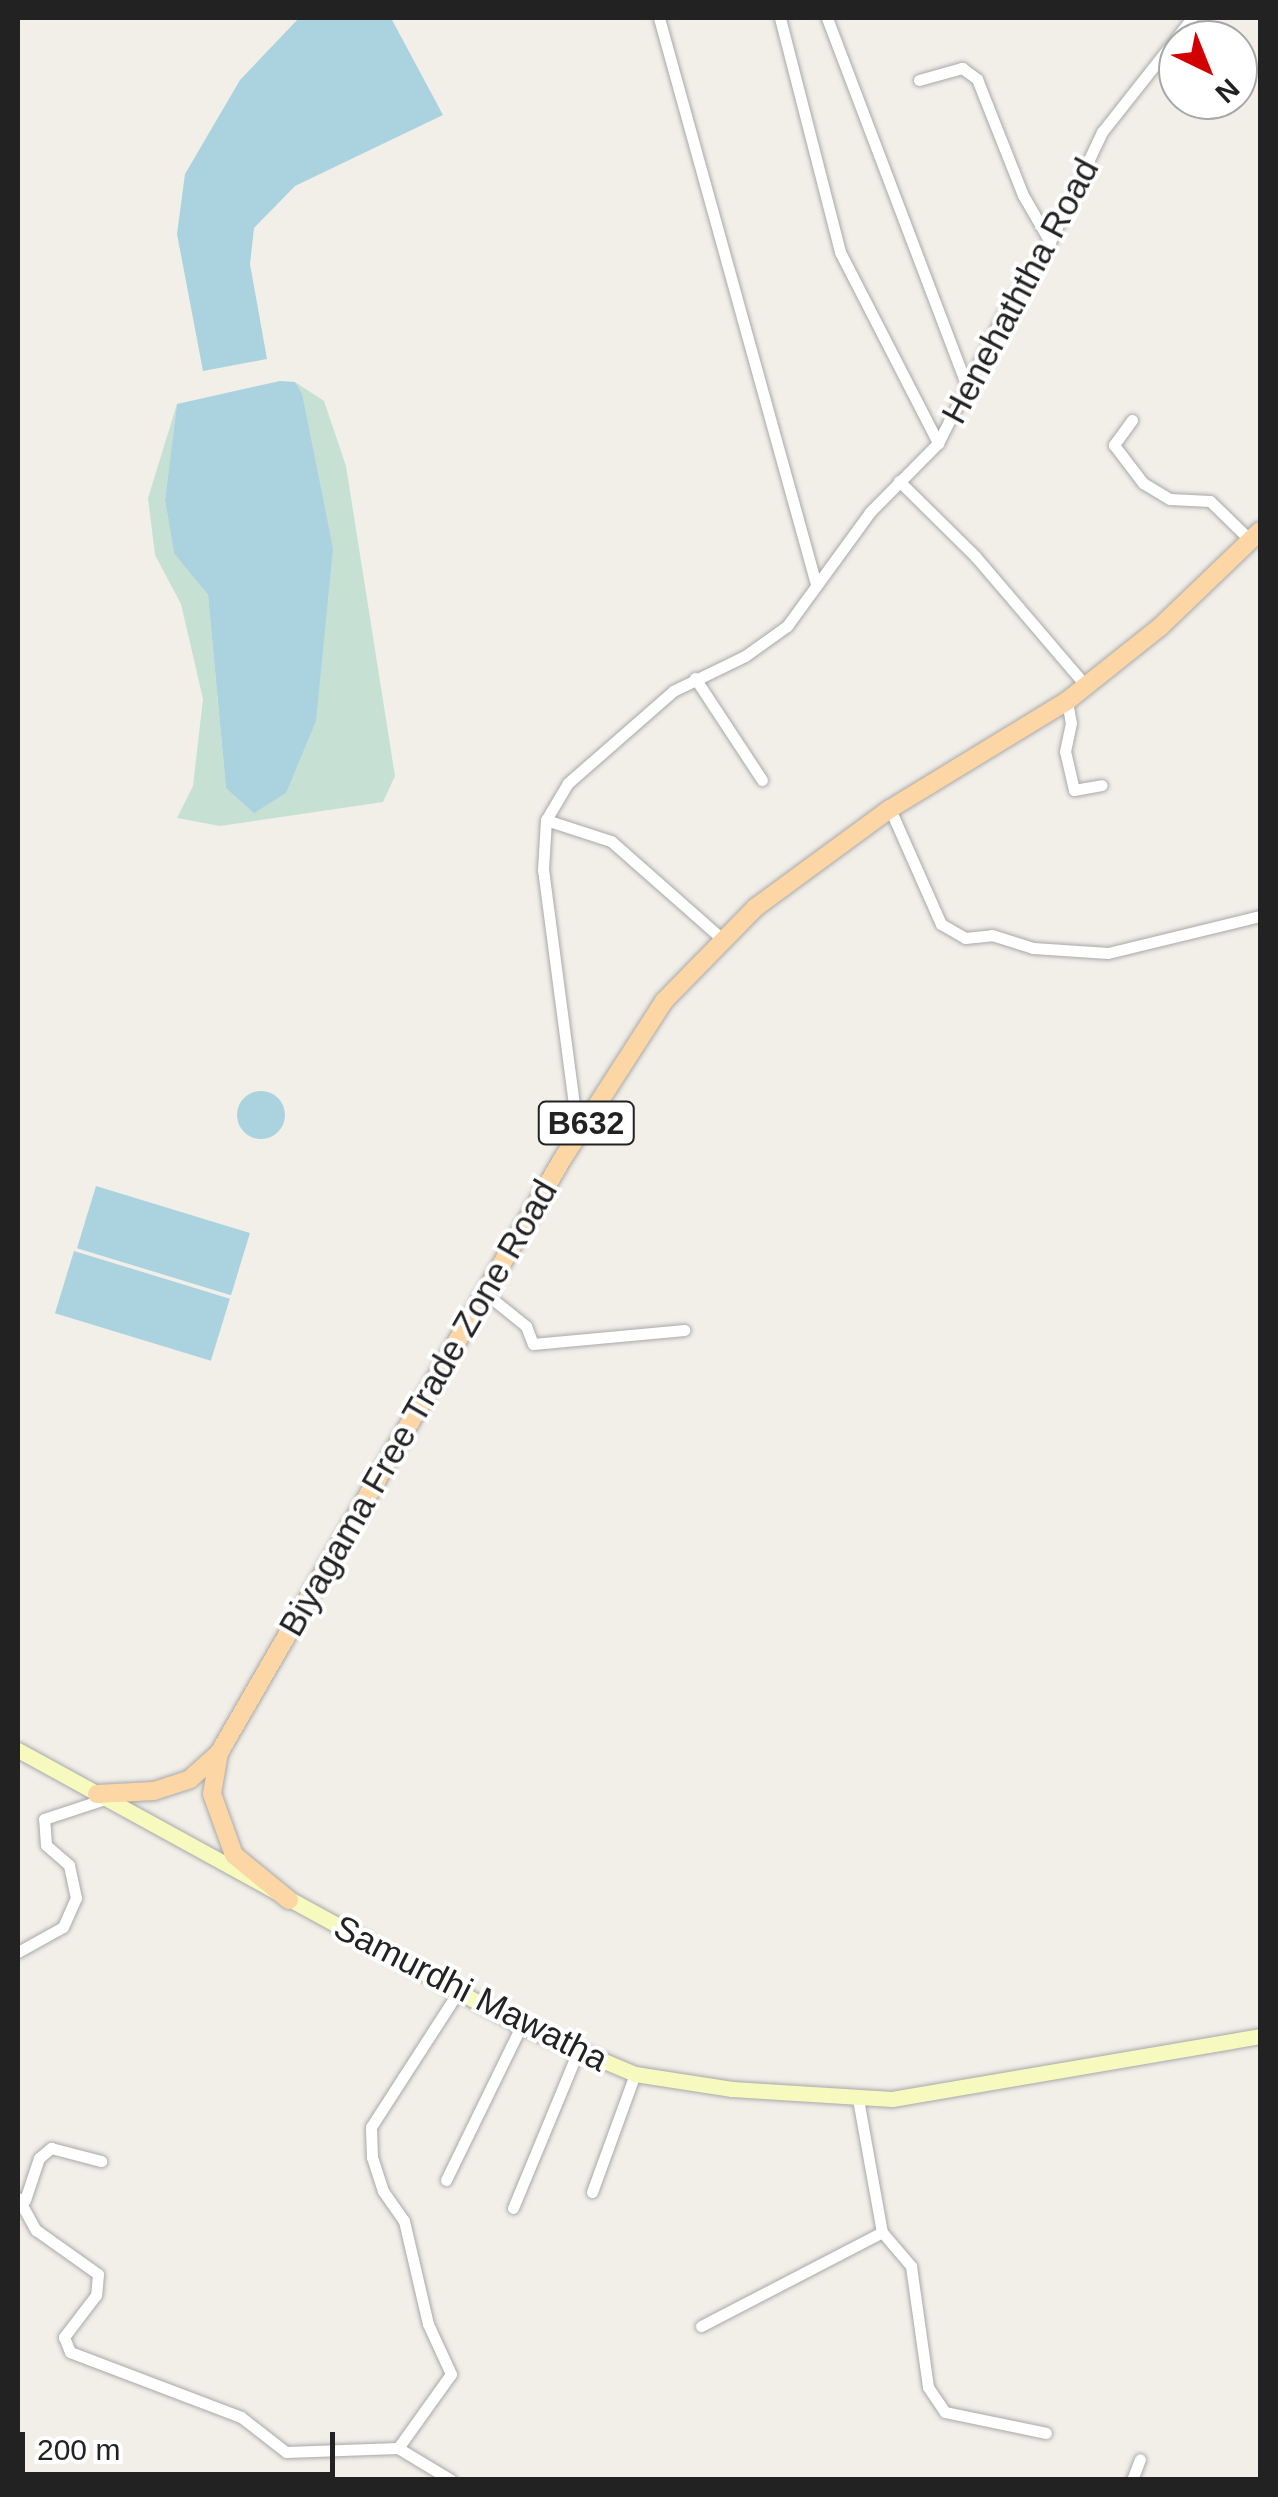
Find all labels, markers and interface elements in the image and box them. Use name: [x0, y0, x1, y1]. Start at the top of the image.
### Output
north arrow: [1158, 20, 1258, 120]
text: N: [1209, 73, 1245, 109]
street label: Henehaththa Road: [932, 151, 1108, 431]
road number: B632: [536, 1096, 636, 1150]
street label: Biyagama Free Trade Zone Road: [270, 1172, 566, 1644]
street label: Samurdhi Mawatha: [327, 1906, 615, 2080]
scale bar: [25, 2412, 340, 2474]
text: 200 m: [37, 2433, 120, 2466]

